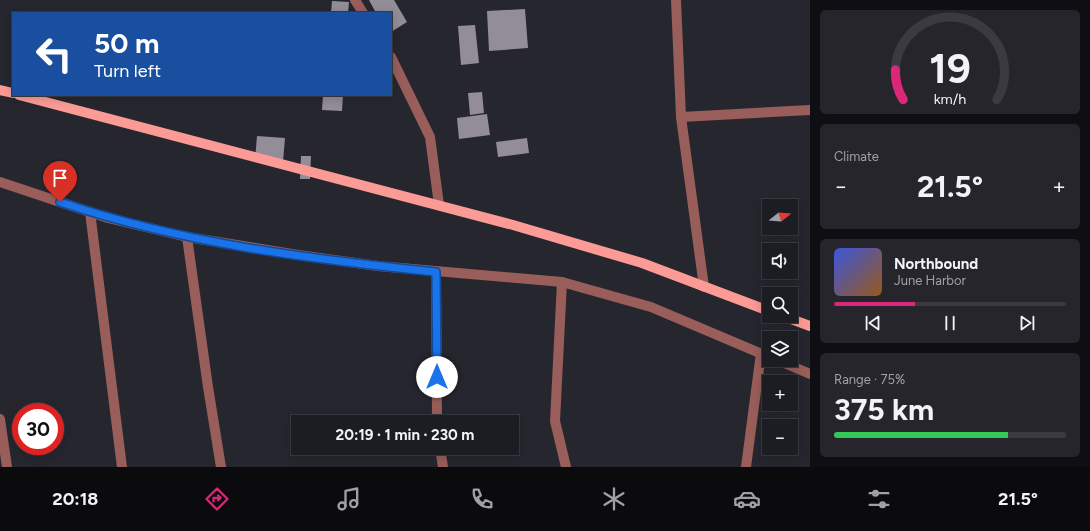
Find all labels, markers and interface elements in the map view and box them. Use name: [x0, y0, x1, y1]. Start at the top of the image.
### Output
text: 50 m: [94, 26, 160, 60]
icon: left: [28, 28, 80, 80]
text: 19: [929, 43, 971, 93]
text: Turn left: [94, 60, 161, 82]
text: km/h: [934, 90, 966, 108]
text: Climate: [834, 149, 879, 164]
pin: [43, 161, 77, 202]
icon: arrive: [49, 167, 71, 189]
text: 21.5°: [917, 168, 983, 205]
text: −: [834, 173, 848, 200]
text: +: [1052, 173, 1066, 200]
north arrow: [762, 199, 798, 235]
map controls: [762, 199, 798, 455]
button: sound: [762, 243, 798, 279]
text: Northbound: [894, 255, 978, 273]
text: June Harbor: [894, 273, 966, 288]
button: search: [762, 287, 798, 323]
icon: previous: [862, 312, 884, 334]
icon: pause: [939, 312, 961, 334]
icon: next: [1016, 312, 1038, 334]
button: layers: [762, 331, 798, 367]
position arrow: [416, 356, 458, 398]
text: Range · 75%: [834, 372, 905, 387]
button: +: [762, 375, 798, 411]
text: 375 km: [834, 391, 934, 428]
speed limit sign: 30: [12, 403, 64, 455]
button: −: [762, 419, 798, 455]
text: 20:19 · 1 min · 230 m: [336, 426, 474, 444]
icon: directions: [203, 485, 231, 513]
icon: music: [335, 485, 363, 513]
icon: phone: [468, 485, 496, 513]
icon: climate: [600, 485, 628, 513]
icon: car: [733, 485, 761, 513]
icon: filters: [865, 485, 893, 513]
text: 20:18: [52, 488, 98, 510]
text: 21.5°: [998, 488, 1038, 510]

